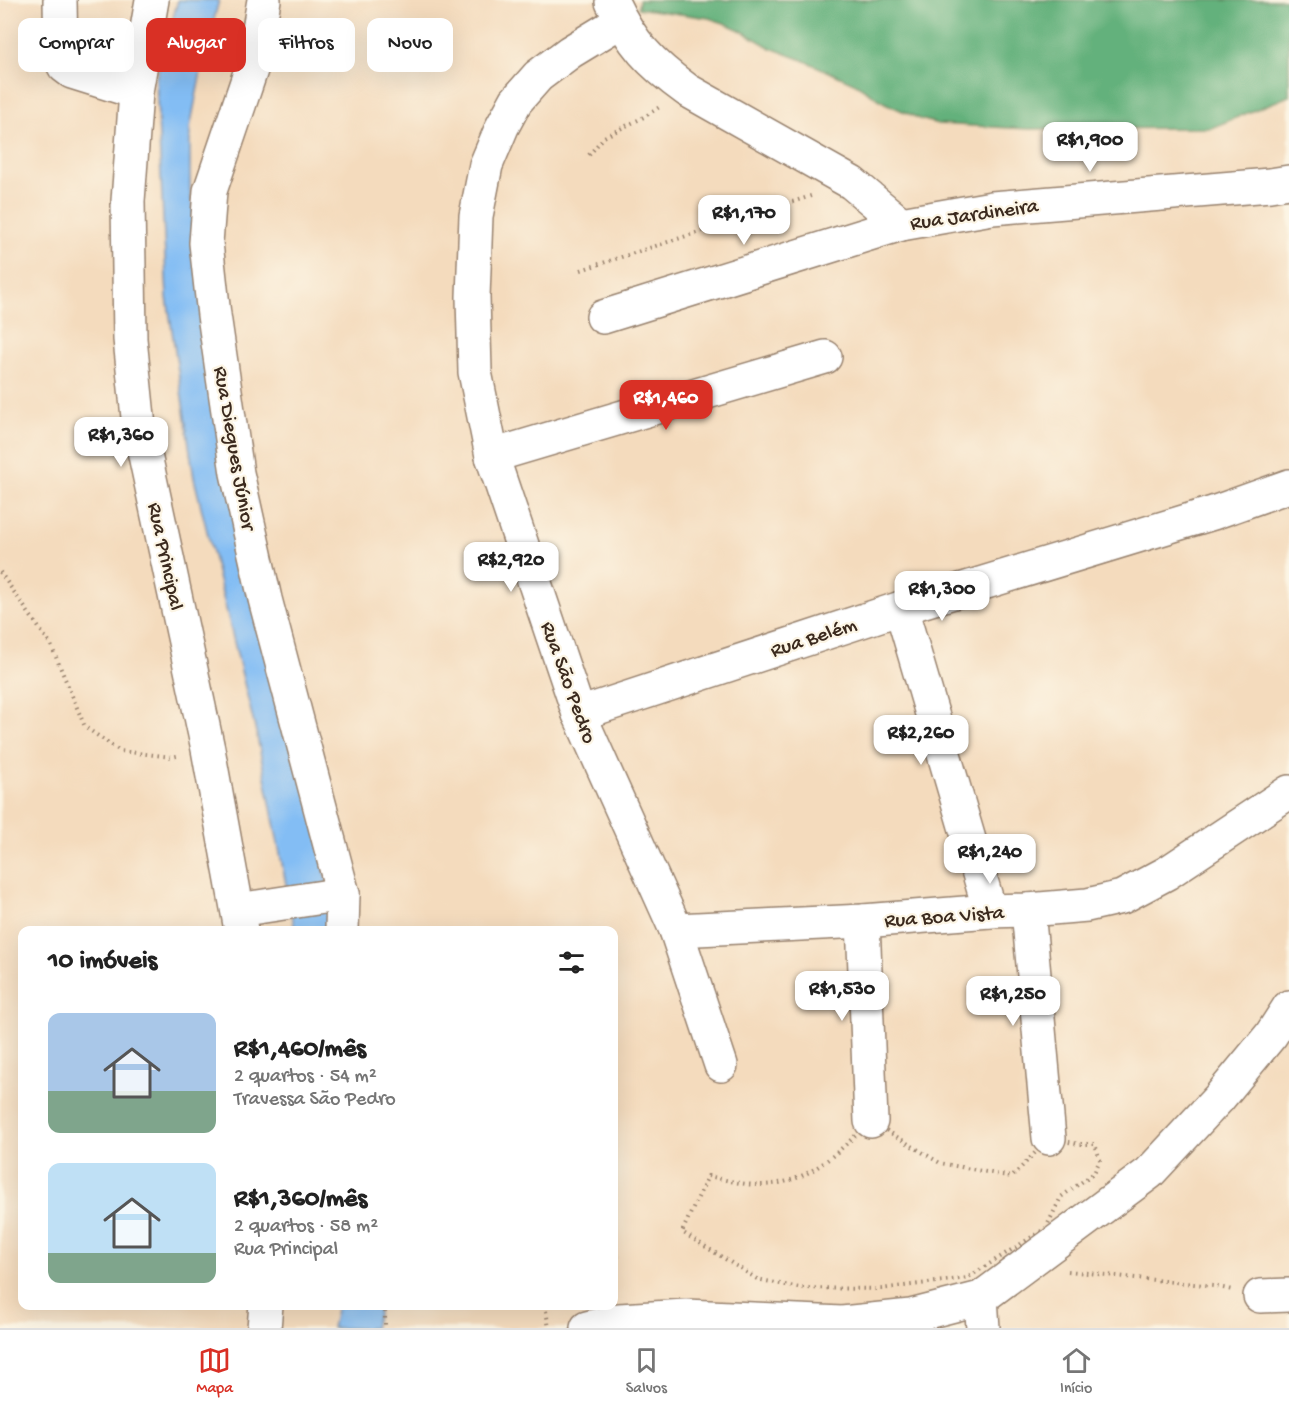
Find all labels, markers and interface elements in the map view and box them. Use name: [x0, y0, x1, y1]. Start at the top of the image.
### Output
chip: Comprar: [18, 18, 134, 72]
chip: Alugar: [146, 18, 246, 72]
chip: Filtros: [258, 18, 355, 72]
chip: Novo: [367, 18, 453, 72]
pin: R$1,900: [1035, 122, 1145, 173]
text: R$1,900: [1057, 130, 1123, 153]
pin: R$1,170: [689, 195, 799, 246]
street label: Rua Jardineira: [909, 195, 1041, 238]
text: R$1,170: [712, 203, 776, 226]
street label: Rua Diegues Júnior: [206, 365, 260, 534]
pin: R$1,460: [611, 380, 721, 431]
text: R$1,460: [634, 388, 698, 411]
pin: R$1,360: [66, 417, 176, 468]
text: R$1,360: [88, 425, 154, 448]
street label: Rua Principal: [140, 501, 187, 613]
pin: R$2,920: [456, 542, 566, 593]
text: R$2,920: [478, 550, 544, 573]
pin: R$1,300: [887, 571, 997, 622]
text: R$1,300: [909, 579, 975, 602]
street label: Rua Belém: [768, 614, 861, 665]
street label: Rua São Pedro: [533, 619, 600, 748]
pin: R$2,260: [866, 715, 976, 766]
text: R$2,260: [888, 723, 954, 746]
pin: R$1,240: [935, 834, 1045, 885]
text: R$1,240: [958, 842, 1022, 865]
street label: Rua Boa Vista: [884, 902, 1006, 935]
icon: filters: [555, 946, 588, 979]
text: 10 imóveis: [48, 947, 157, 978]
pin: R$1,530: [787, 971, 897, 1022]
pin: R$1,250: [958, 976, 1068, 1027]
text: R$1,530: [809, 979, 875, 1002]
text: R$1,250: [980, 984, 1046, 1007]
text: R$1,460/mês: [234, 1035, 366, 1066]
icon: home: [96, 1037, 168, 1109]
text: 2 quartos · 54 m²: [234, 1066, 377, 1089]
text: Travessa São Pedro: [234, 1089, 396, 1112]
text: R$1,360/mês: [234, 1185, 367, 1216]
icon: home: [96, 1187, 168, 1259]
text: 2 quartos · 58 m²: [234, 1216, 378, 1239]
text: Rua Principal: [234, 1239, 338, 1262]
tab: Mapa: [196, 1344, 233, 1399]
tab: Salvos: [626, 1344, 667, 1399]
tab: Início: [1060, 1344, 1093, 1399]

